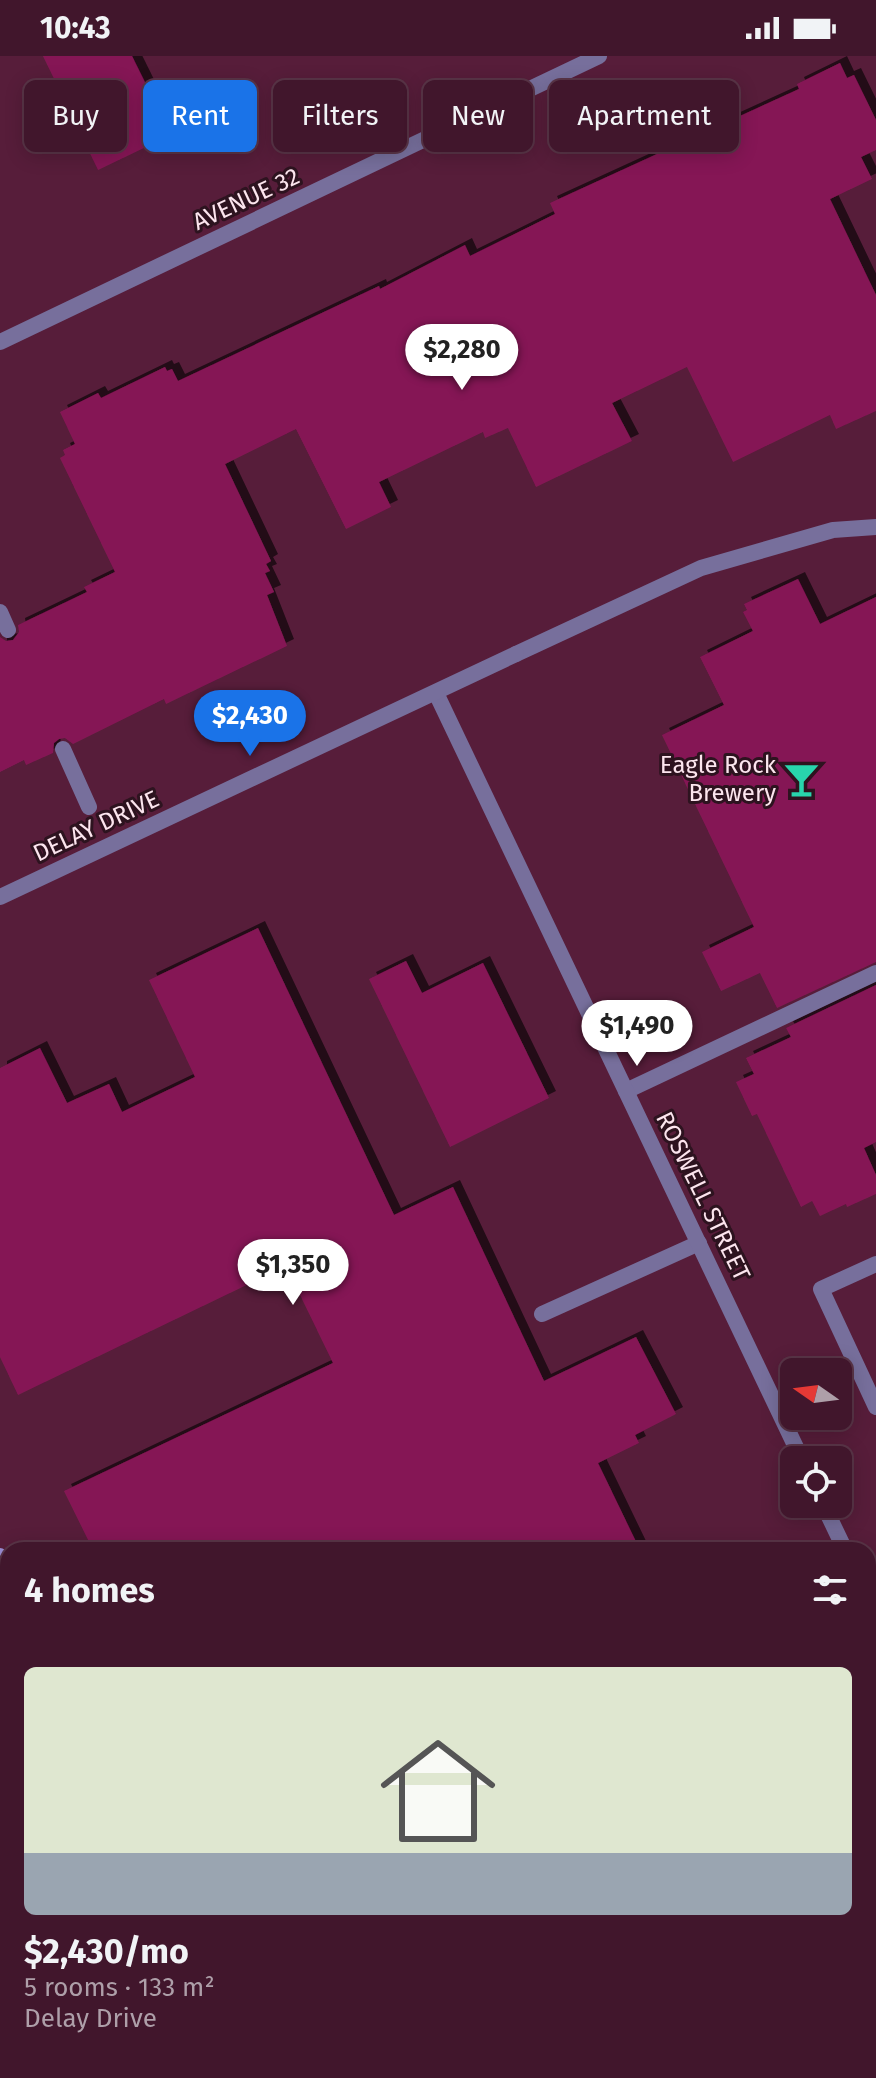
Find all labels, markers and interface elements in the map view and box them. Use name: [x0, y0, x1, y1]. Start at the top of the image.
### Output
text: 10:43: [40, 10, 111, 46]
chip: Buy: [24, 80, 127, 152]
chip: Rent: [143, 80, 257, 152]
chip: Filters: [273, 80, 407, 152]
chip: New: [423, 80, 533, 152]
chip: Apartment: [549, 80, 739, 152]
street label: AVENUE 32: [188, 162, 304, 236]
pin: $2,280: [397, 324, 527, 392]
text: $2,280: [423, 334, 501, 365]
pin: $2,430: [185, 690, 315, 758]
text: $2,430: [212, 700, 288, 731]
place label: Eagle Rock Brewery: [660, 751, 777, 807]
bar icon: Eagle Rock Brewery: [783, 760, 821, 798]
street label: DELAY DRIVE: [29, 785, 163, 867]
pin: $1,490: [572, 1000, 702, 1068]
text: $1,490: [599, 1010, 675, 1041]
street label: ROSWELL STREET: [650, 1107, 756, 1285]
pin: $1,350: [228, 1239, 358, 1307]
text: $1,350: [256, 1249, 330, 1280]
north arrow: [780, 1358, 852, 1430]
map controls: [780, 1358, 852, 1518]
button: locate: [780, 1446, 852, 1518]
icon: filters: [808, 1568, 852, 1612]
text: 4 homes: [24, 1570, 155, 1611]
icon: home: [366, 1719, 510, 1863]
text: $2,430/mo: [24, 1931, 189, 1972]
text: 5 rooms · 133 m²: [24, 1972, 215, 2003]
text: Delay Drive: [24, 2003, 157, 2034]

